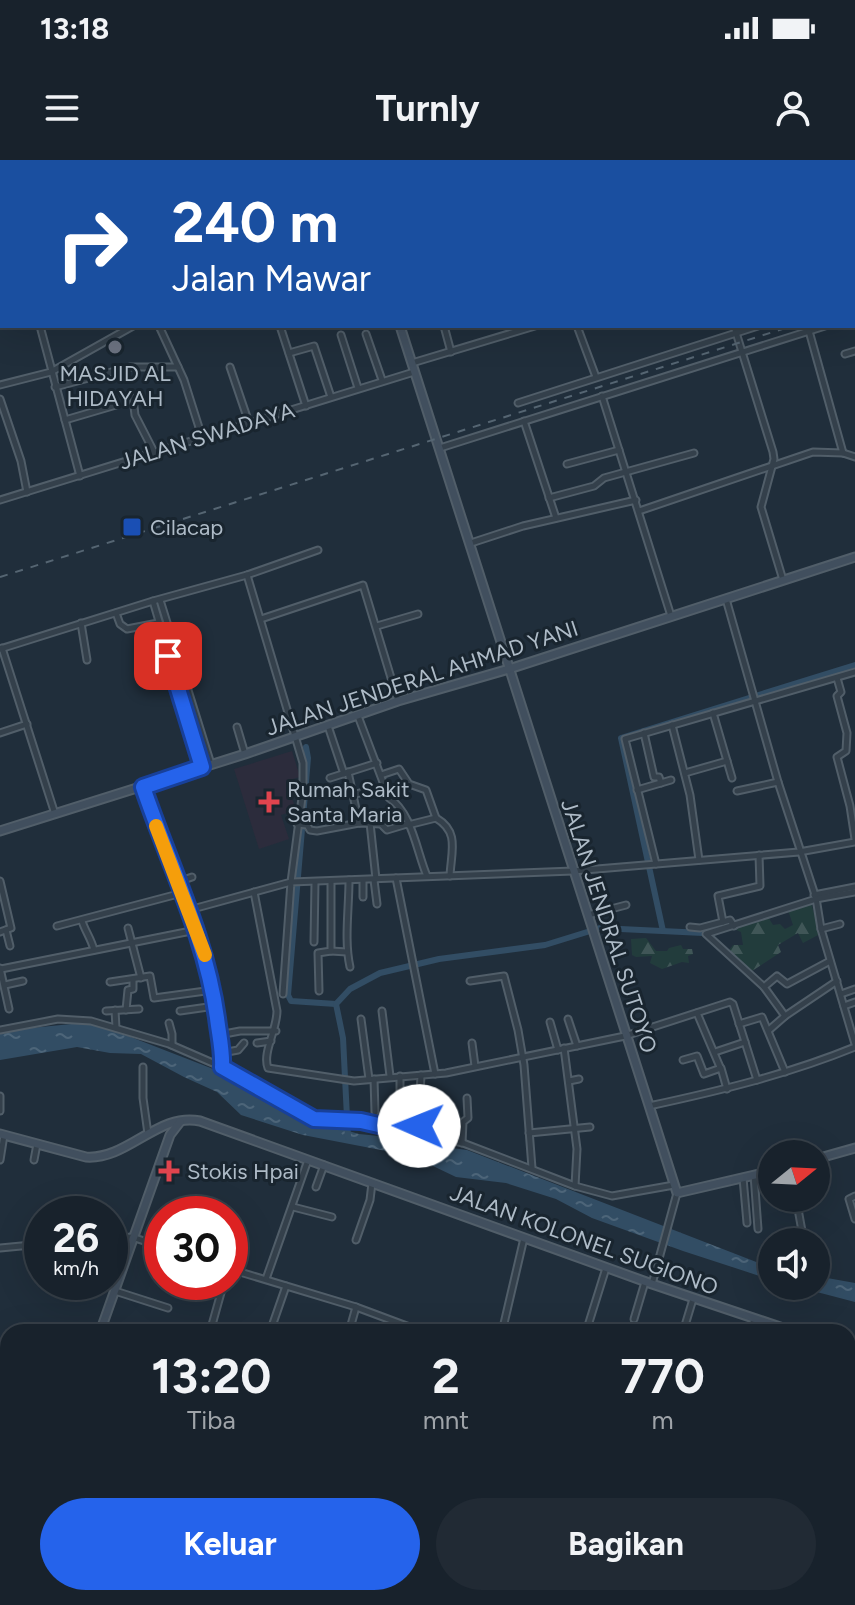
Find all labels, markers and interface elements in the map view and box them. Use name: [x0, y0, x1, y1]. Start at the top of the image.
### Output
text: 13:18: [40, 10, 109, 47]
icon: menu: [40, 86, 84, 130]
icon: person: [771, 86, 815, 130]
text: Turnly: [376, 87, 479, 130]
text: 240 m: [172, 189, 338, 256]
icon: right: [40, 192, 144, 296]
text: Jalan Mawar: [172, 257, 371, 300]
marker: MASJID AL HIDAYAH: [106, 338, 124, 356]
place label: MASJID AL HIDAYAH: [59, 360, 171, 412]
street label: JALAN SWADAYA: [116, 396, 298, 475]
place label: Cilacap: [150, 514, 223, 541]
marker: Cilacap: [121, 516, 143, 538]
street label: JALAN JENDERAL AHMAD YANI: [262, 615, 582, 741]
pin: [134, 622, 202, 690]
icon: arrive: [146, 634, 190, 678]
place label: Rumah Sakit Santa Maria: [287, 776, 410, 828]
marker: Rumah Sakit Santa Maria: [258, 791, 280, 813]
street label: JALAN JENDRAL SUTOYO: [555, 796, 663, 1056]
position arrow: [377, 1084, 461, 1168]
north arrow: [758, 1140, 830, 1212]
map controls: [758, 1140, 830, 1300]
place label: Stokis Hpai: [187, 1158, 299, 1185]
marker: Stokis Hpai: [158, 1160, 180, 1182]
street label: JALAN KOLONEL SUGIONO: [446, 1179, 722, 1301]
speed limit sign: 30: [144, 1196, 248, 1300]
text: 26: [53, 1214, 99, 1262]
button: sound: [758, 1228, 830, 1300]
text: km/h: [53, 1256, 99, 1280]
text: 13:20: [151, 1347, 271, 1405]
text: 2: [432, 1347, 460, 1405]
text: 770: [620, 1347, 705, 1405]
text: Tiba: [187, 1404, 236, 1436]
text: mnt: [423, 1404, 469, 1436]
text: m: [652, 1404, 674, 1436]
button: Keluar: [40, 1498, 420, 1590]
button: Bagikan: [436, 1498, 816, 1590]

